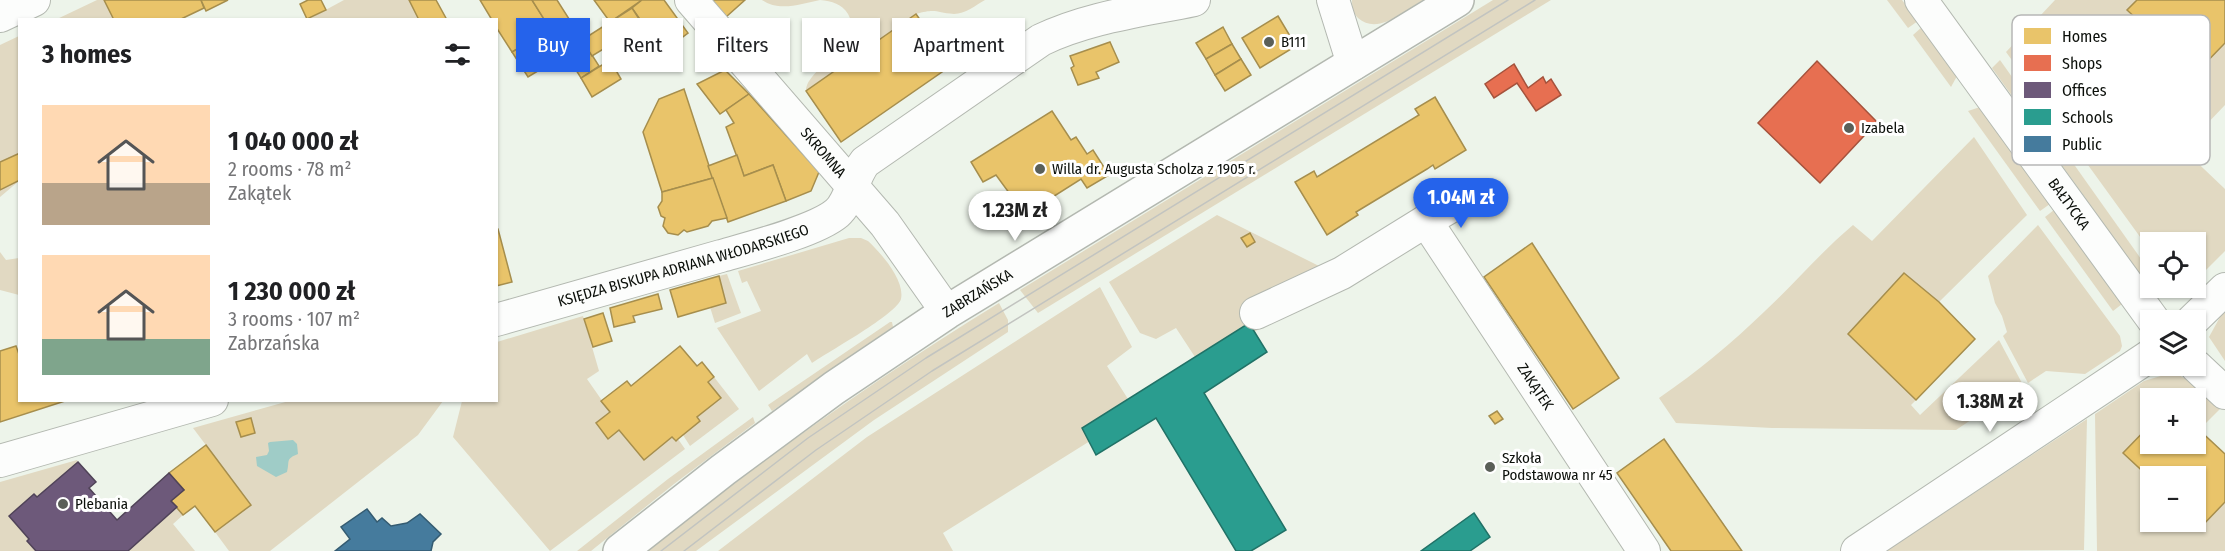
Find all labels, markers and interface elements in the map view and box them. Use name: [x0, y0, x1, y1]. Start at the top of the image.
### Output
legend: [2012, 15, 2210, 165]
chip: Buy: [516, 18, 590, 72]
chip: Rent: [602, 18, 683, 72]
chip: Filters: [695, 18, 790, 72]
chip: New: [802, 18, 880, 72]
chip: Apartment: [892, 18, 1025, 72]
text: Homes: [2062, 27, 2107, 46]
place label: B111: [1281, 33, 1306, 51]
marker: B111: [1262, 35, 1276, 49]
icon: filters: [441, 38, 474, 71]
text: 3 homes: [42, 39, 132, 70]
text: Shops: [2062, 54, 2102, 73]
text: Offices: [2062, 81, 2107, 100]
text: Schools: [2062, 108, 2113, 127]
place label: Izabela: [1861, 119, 1905, 137]
marker: Izabela: [1842, 121, 1856, 135]
street label: SKROMNA: [797, 124, 850, 182]
text: 1 040 000 zł: [228, 126, 359, 157]
icon: home: [90, 129, 162, 201]
text: Public: [2062, 135, 2102, 154]
text: 2 rooms · 78 m²: [228, 157, 351, 181]
place label: Willa dr. Augusta Scholza z 1905 r.: [1052, 160, 1256, 178]
marker: Willa dr. Augusta Scholza z 1905 r.: [1033, 162, 1047, 176]
street label: BAŁTYCKA: [2044, 175, 2094, 233]
pin: 1.04M zł: [1399, 178, 1523, 229]
text: Zakątek: [228, 181, 291, 205]
text: 1.04M zł: [1427, 185, 1495, 209]
pin: 1.23M zł: [953, 191, 1077, 242]
text: 1.23M zł: [982, 198, 1048, 222]
street label: KSIĘDZA BISKUPA ADRIANA WŁODARSKIEGO: [556, 220, 812, 311]
map controls: [2140, 232, 2206, 532]
button: locate: [2140, 232, 2206, 298]
street label: ZABRZAŃSKA: [939, 265, 1016, 322]
text: 1 230 000 zł: [228, 276, 356, 307]
icon: home: [90, 279, 162, 351]
text: 3 rooms · 107 m²: [228, 307, 360, 331]
button: layers: [2140, 310, 2206, 376]
text: Zabrzańska: [228, 331, 320, 355]
street label: ZAKĄTEK: [1513, 360, 1557, 413]
pin: 1.38M zł: [1928, 382, 2052, 433]
button: +: [2140, 388, 2206, 454]
text: 1.38M zł: [1957, 389, 2023, 413]
place label: Szkoła Podstawowa nr 45: [1502, 449, 1613, 484]
marker: Szkoła Podstawowa nr 45: [1483, 460, 1497, 474]
button: −: [2140, 466, 2206, 532]
place label: Plebania: [75, 495, 128, 513]
marker: Plebania: [56, 497, 70, 511]

